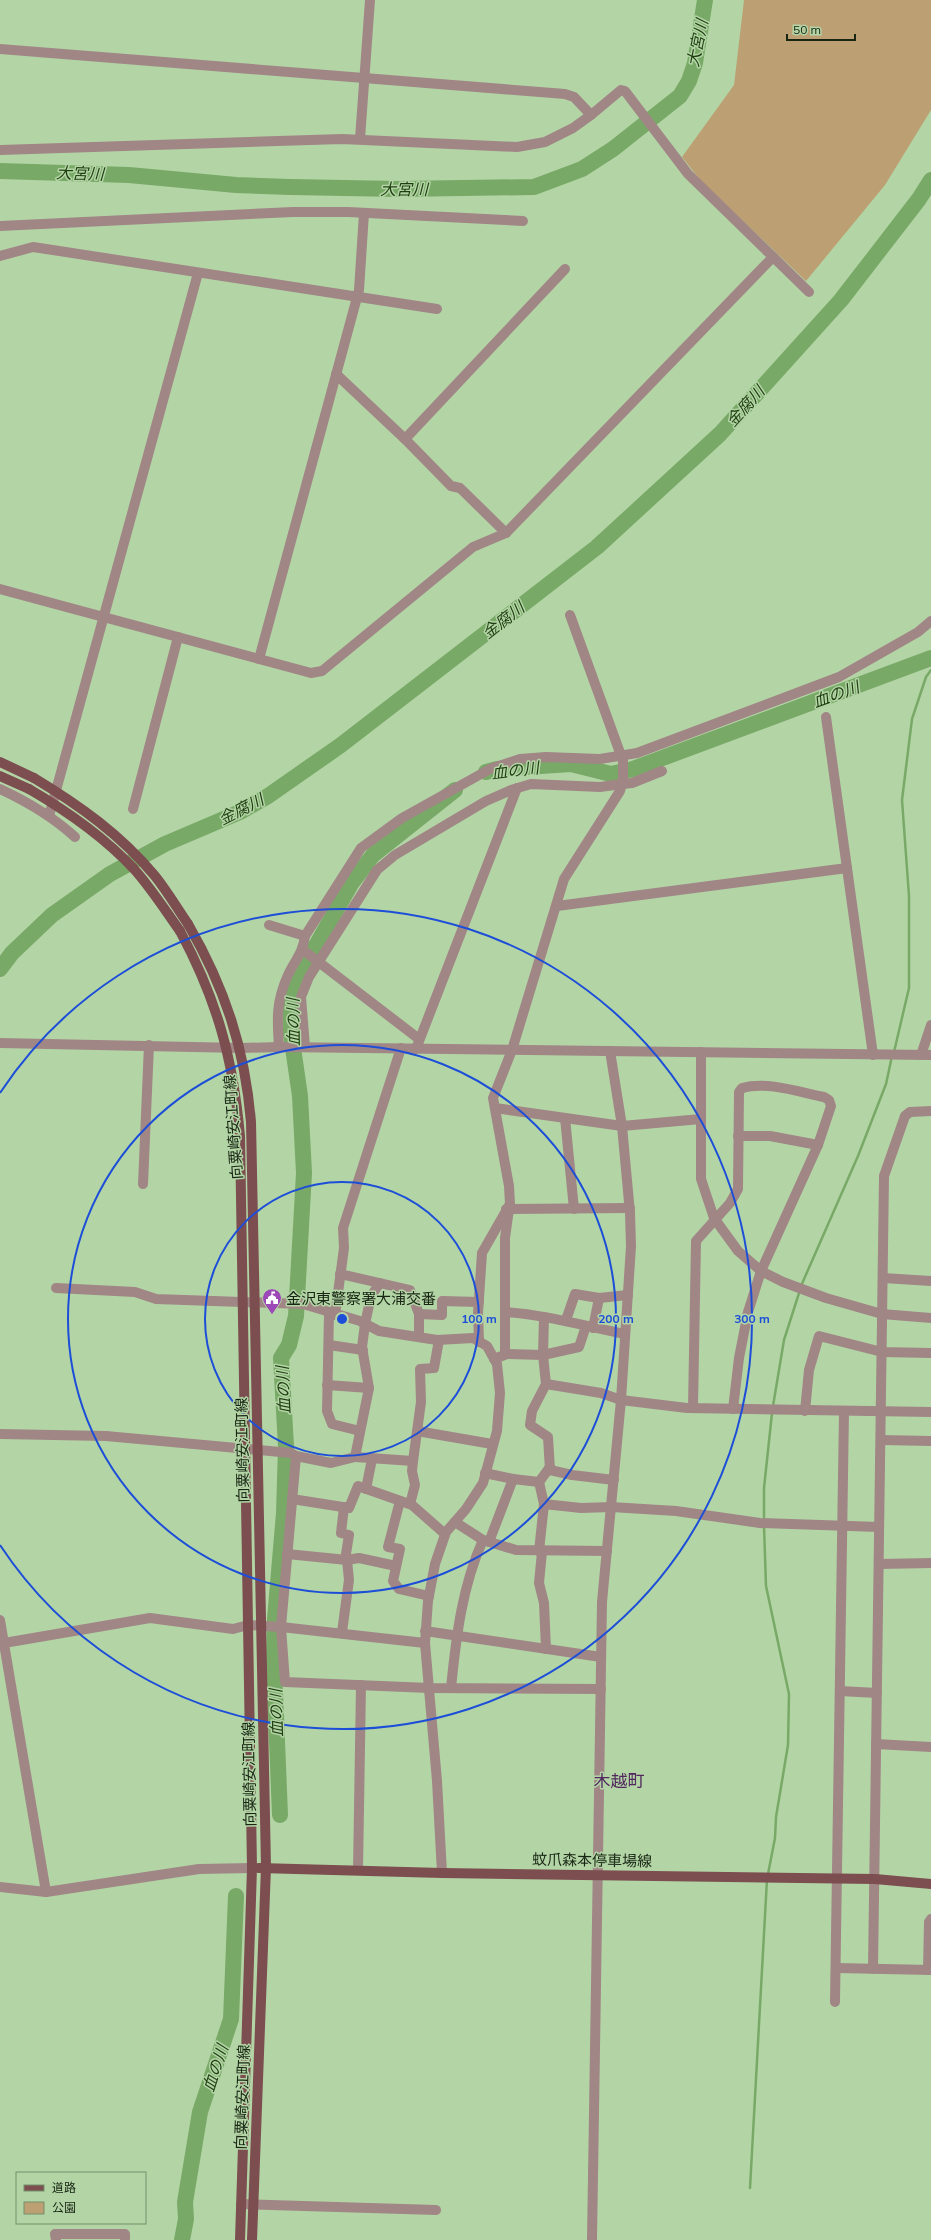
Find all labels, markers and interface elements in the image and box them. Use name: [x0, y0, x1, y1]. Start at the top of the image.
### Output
water label: 大宮川: [682, 15, 712, 69]
scale bar: [787, 16, 855, 42]
text: 50 m: [793, 22, 821, 37]
water label: 大宮川: [56, 162, 106, 184]
water label: 大宮川: [380, 179, 430, 199]
water label: 金腐川: [722, 380, 770, 431]
water label: 金腐川: [478, 596, 530, 643]
water label: 血の川: [810, 676, 864, 712]
water label: 血の川: [490, 757, 542, 783]
water label: 金腐川: [215, 788, 269, 829]
water label: 血の川: [283, 996, 303, 1046]
street label: 向粟崎安江町線: [220, 1074, 246, 1180]
public building icon: 金沢東警察署大浦交番: [261, 1287, 283, 1315]
place label: 金沢東警察署大浦交番: [286, 1289, 436, 1308]
text: 100 m: [461, 1311, 497, 1326]
text: 200 m: [598, 1311, 634, 1326]
text: 300 m: [734, 1311, 770, 1326]
centre of rings: [335, 1312, 349, 1326]
water label: 血の川: [272, 1364, 294, 1414]
street label: 向粟崎安江町線: [232, 1397, 252, 1503]
water label: 血の川: [265, 1687, 287, 1737]
street label: 向粟崎安江町線: [239, 1721, 259, 1827]
district label: 木越町: [594, 1770, 645, 1791]
street label: 蚊爪森本停車場線: [532, 1849, 652, 1871]
water label: 血の川: [198, 2040, 233, 2094]
street label: 向粟崎安江町線: [231, 2044, 253, 2150]
legend: [16, 2172, 146, 2224]
text: 道路: [52, 2180, 76, 2195]
text: 公園: [52, 2200, 76, 2215]

